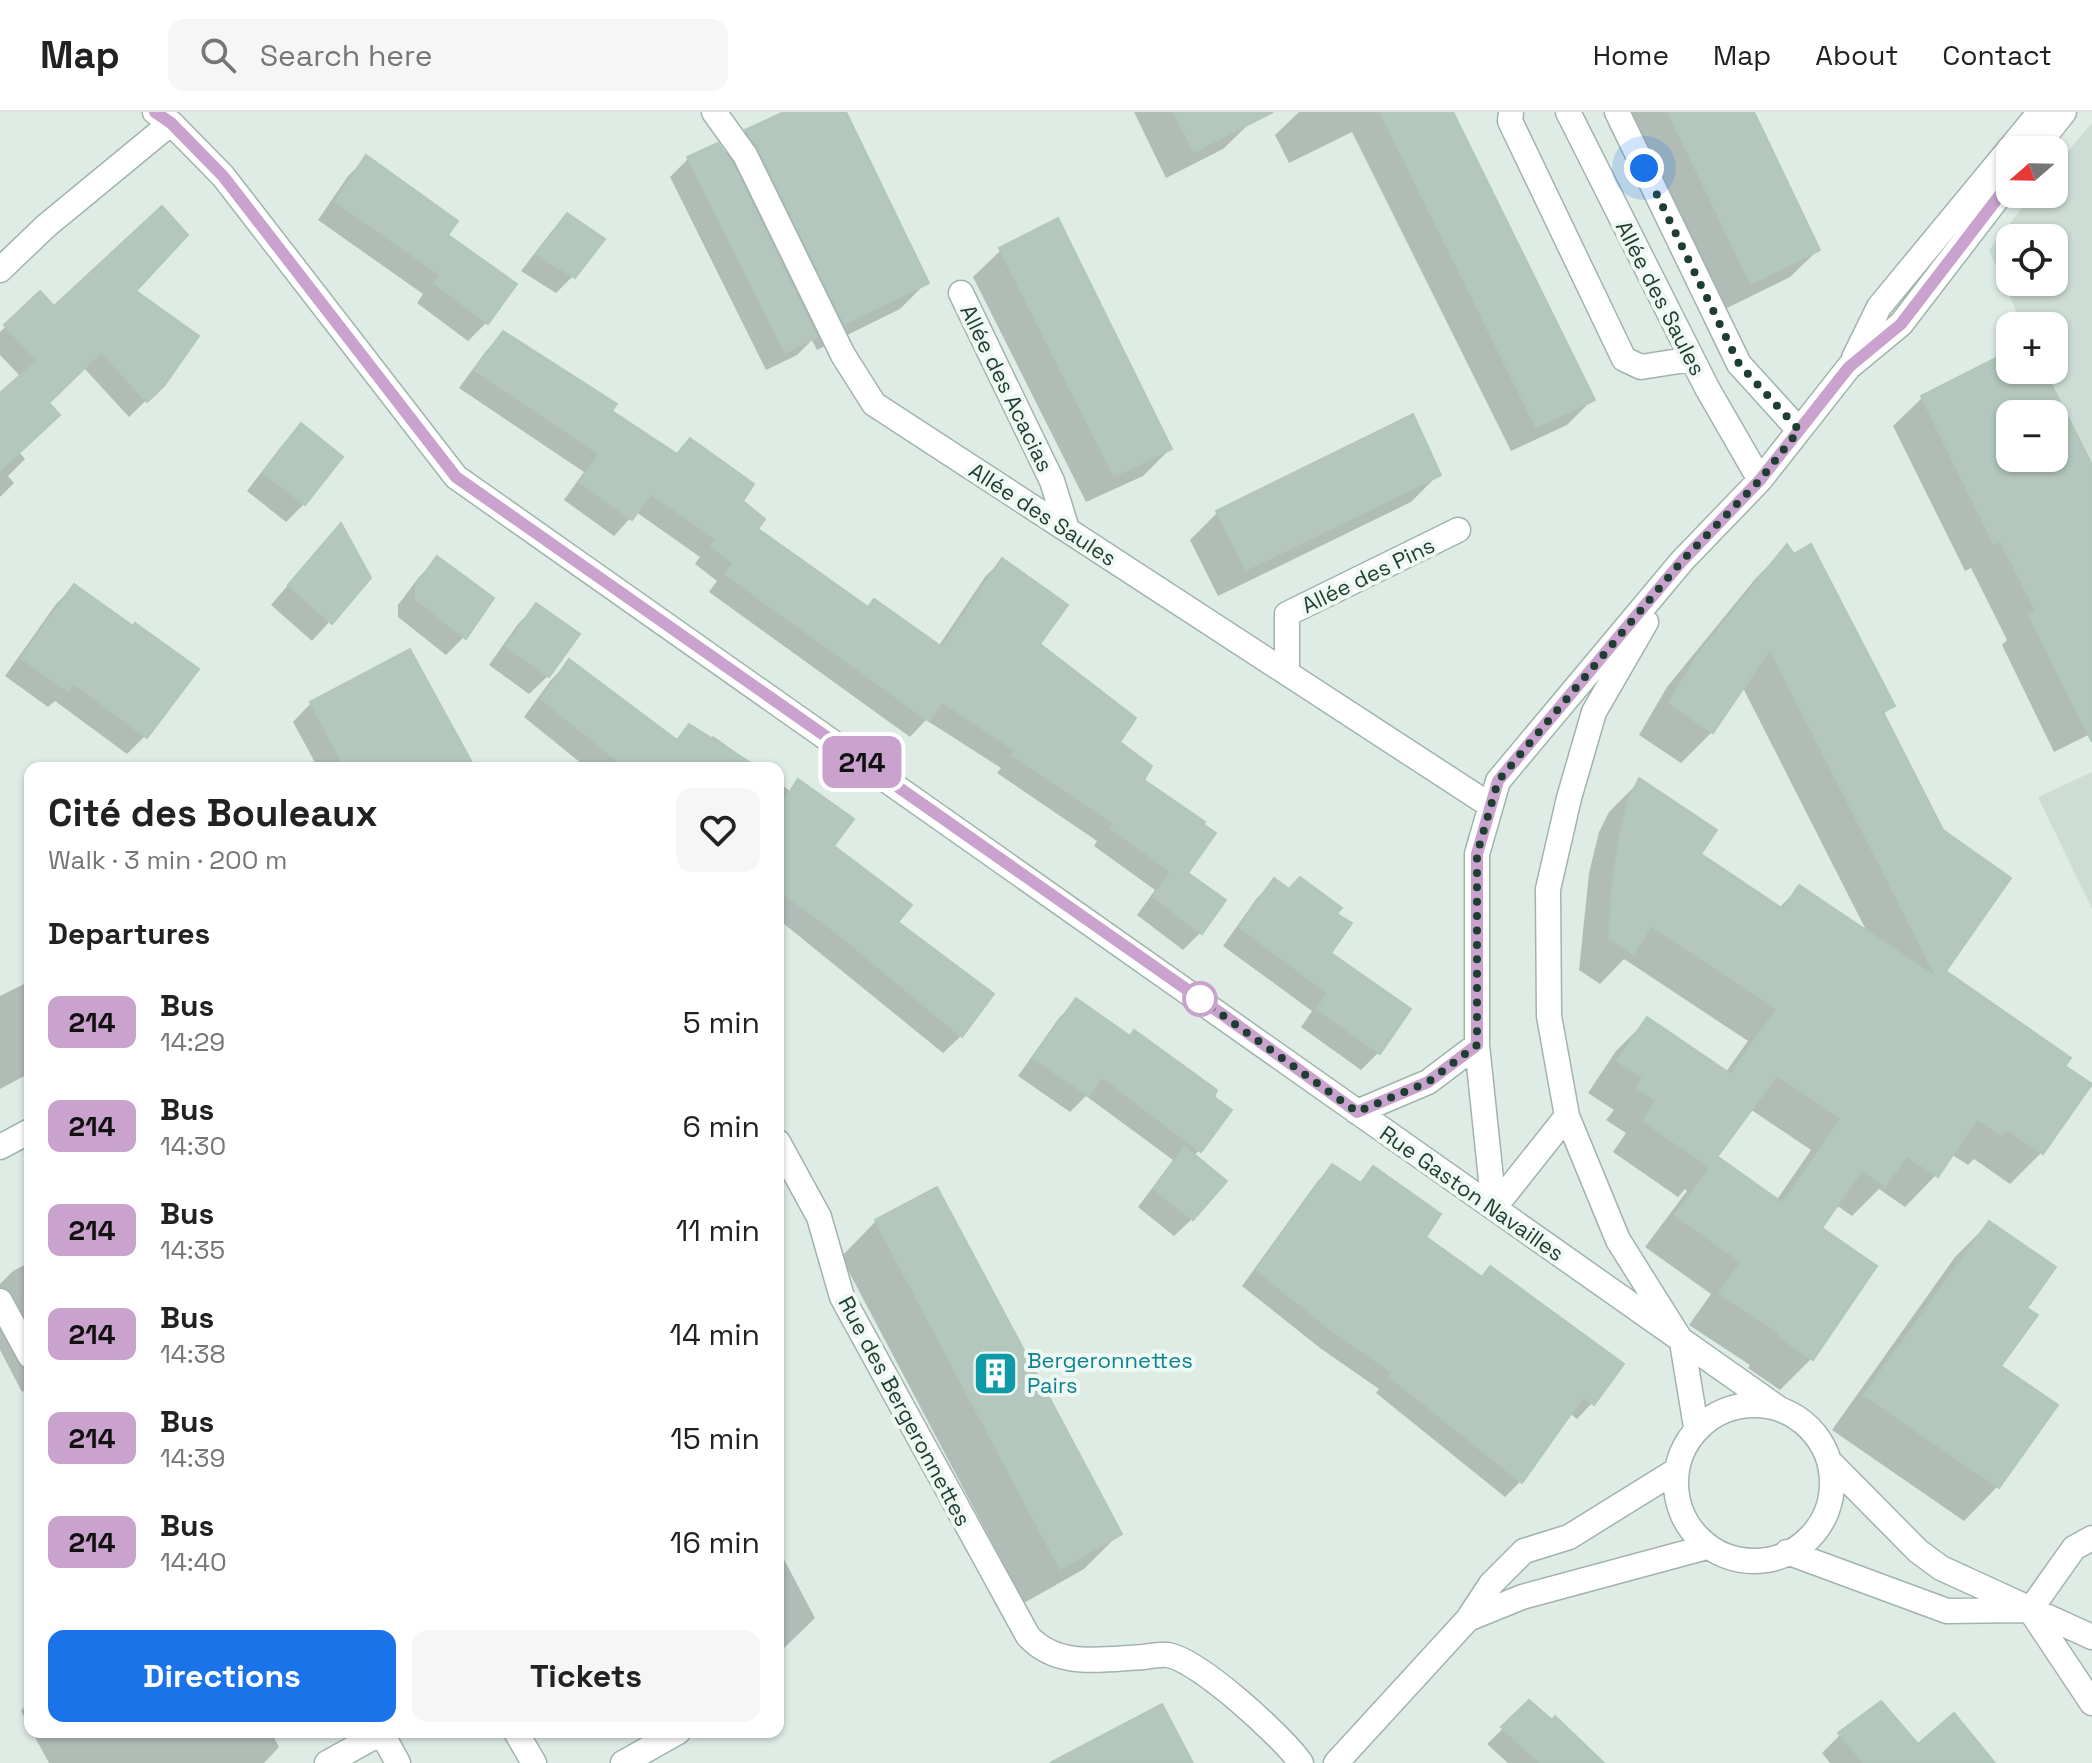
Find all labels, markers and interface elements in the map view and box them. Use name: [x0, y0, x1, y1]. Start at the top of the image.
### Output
search box: [168, 19, 728, 91]
text: Map: [40, 31, 120, 79]
icon: search: [196, 33, 240, 77]
text: Search here: [260, 36, 433, 75]
text: Home: [1593, 37, 1669, 73]
text: Map: [1713, 37, 1771, 73]
text: About: [1815, 37, 1898, 73]
text: Contact: [1942, 37, 2052, 73]
north arrow: [1996, 136, 2068, 208]
map controls: [1996, 136, 2068, 472]
your location: [1624, 148, 1664, 188]
street label: Allée des Saules: [1610, 216, 1712, 380]
button: locate: [1996, 224, 2068, 296]
street label: Allée des Acacias: [954, 300, 1060, 476]
button: +: [1996, 312, 2068, 384]
button: −: [1996, 400, 2068, 472]
street label: Allée des Saules: [964, 456, 1122, 572]
street label: Allée des Pins: [1297, 531, 1439, 619]
line badge: 214: [816, 736, 908, 788]
text: 214: [838, 744, 886, 780]
button: heart: [676, 788, 760, 872]
text: Cité des Bouleaux: [48, 789, 378, 837]
text: Walk · 3 min · 200 m: [48, 843, 287, 877]
text: Departures: [48, 914, 210, 953]
unlabelled marker: [1183, 982, 1217, 1016]
text: Bus: [160, 986, 214, 1025]
text: 5 min: [683, 1003, 760, 1042]
text: 214: [68, 1004, 116, 1040]
text: 14:29: [160, 1025, 225, 1059]
text: Bus: [160, 1090, 214, 1129]
text: 6 min: [682, 1107, 760, 1146]
text: 214: [68, 1108, 116, 1144]
street label: Rue Gaston Navailles: [1374, 1119, 1570, 1267]
text: 14:30: [160, 1129, 226, 1163]
text: Bus: [160, 1194, 214, 1233]
text: 11 min: [676, 1211, 760, 1250]
text: 214: [68, 1212, 116, 1248]
text: 14:35: [160, 1233, 225, 1267]
street label: Rue des Bergeronnettes: [832, 1291, 978, 1531]
text: Bus: [160, 1298, 214, 1337]
text: 14 min: [669, 1315, 760, 1354]
text: 214: [68, 1316, 116, 1352]
text: 14:38: [160, 1337, 226, 1371]
place label: Bergeronnettes Pairs: [1027, 1346, 1193, 1399]
building icon: Bergeronnettes Pairs: [972, 1349, 1020, 1397]
text: Bus: [160, 1402, 214, 1441]
text: 15 min: [670, 1419, 760, 1458]
text: 214: [68, 1420, 116, 1456]
text: 14:39: [160, 1441, 225, 1475]
text: Bus: [160, 1506, 214, 1545]
text: 16 min: [670, 1523, 760, 1562]
text: 214: [68, 1524, 116, 1560]
text: 14:40: [160, 1545, 227, 1579]
button: Directions: [48, 1630, 396, 1722]
button: Tickets: [412, 1630, 760, 1722]

